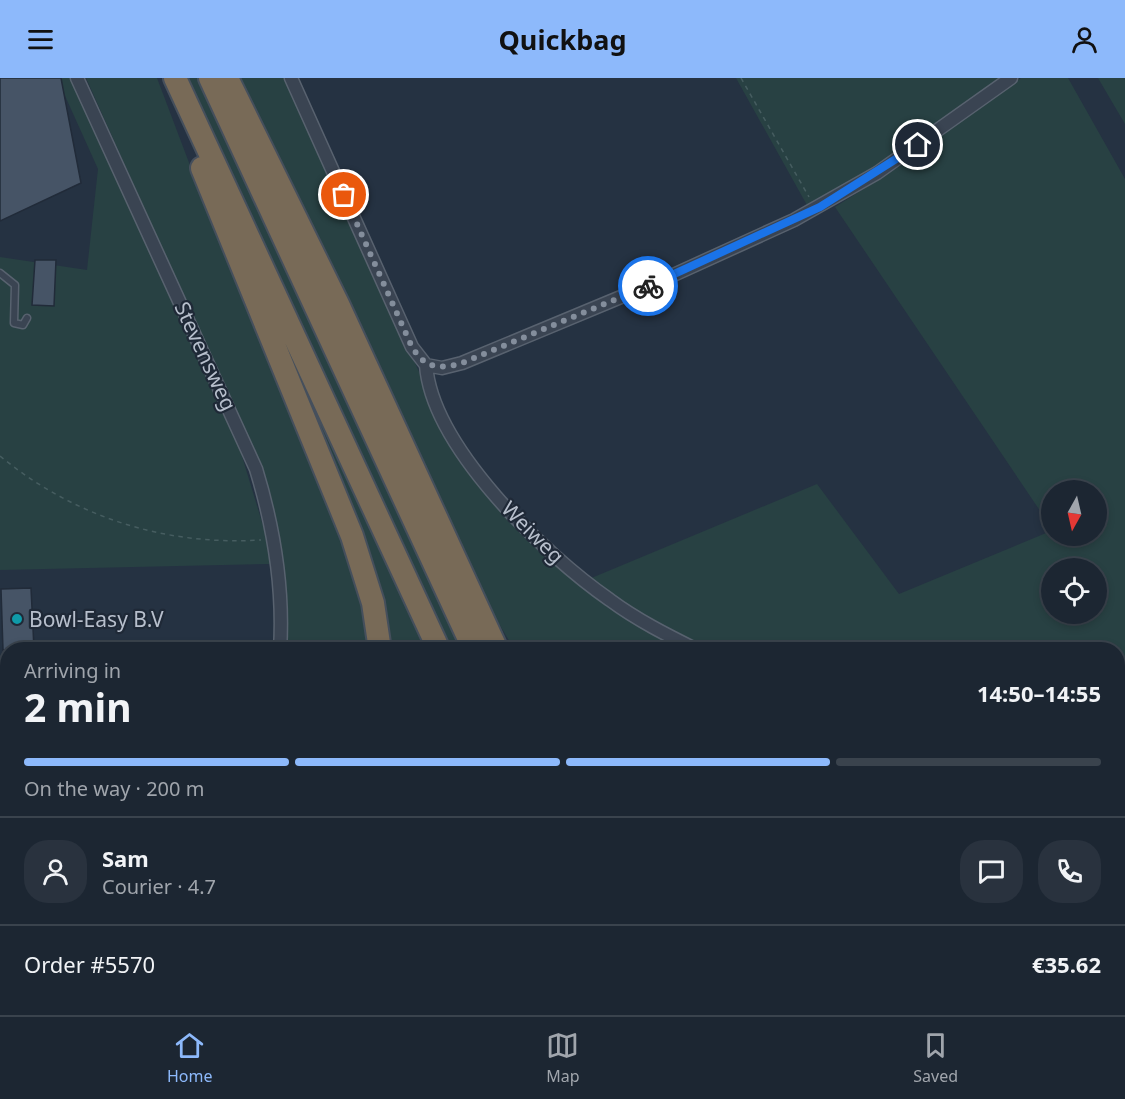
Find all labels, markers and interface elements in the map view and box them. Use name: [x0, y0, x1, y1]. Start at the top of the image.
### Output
text: Quickbag: [499, 21, 626, 58]
icon: menu: [24, 23, 57, 56]
icon: person: [1068, 23, 1101, 56]
pin: [892, 119, 943, 170]
icon: home: [901, 128, 934, 161]
pin: [318, 169, 369, 220]
icon: bag: [327, 178, 360, 211]
courier: [618, 256, 678, 316]
icon: bike: [632, 270, 665, 303]
street label: Stevensweg: [169, 297, 243, 415]
north arrow: [1041, 480, 1107, 546]
map controls: [1041, 480, 1107, 624]
street label: Weiweg: [496, 495, 570, 569]
button: locate: [1041, 558, 1107, 624]
place label: Bowl-Easy B.V: [29, 605, 164, 633]
marker: Bowl-Easy B.V: [10, 612, 24, 626]
text: Arriving in: [24, 657, 121, 684]
text: 14:50–14:55: [977, 678, 1101, 708]
text: 2 min: [24, 680, 131, 733]
text: On the way · 200 m: [24, 775, 204, 802]
button: person: [24, 840, 87, 903]
button: chat: [960, 840, 1023, 903]
button: phone: [1038, 840, 1101, 903]
text: Sam: [102, 843, 149, 873]
text: Courier · 4.7: [102, 873, 216, 900]
text: Order #5570: [24, 949, 155, 979]
text: €35.62: [1032, 949, 1101, 979]
tab: Home: [167, 1029, 212, 1087]
tab: Map: [546, 1029, 580, 1087]
tab: Saved: [913, 1029, 958, 1087]

